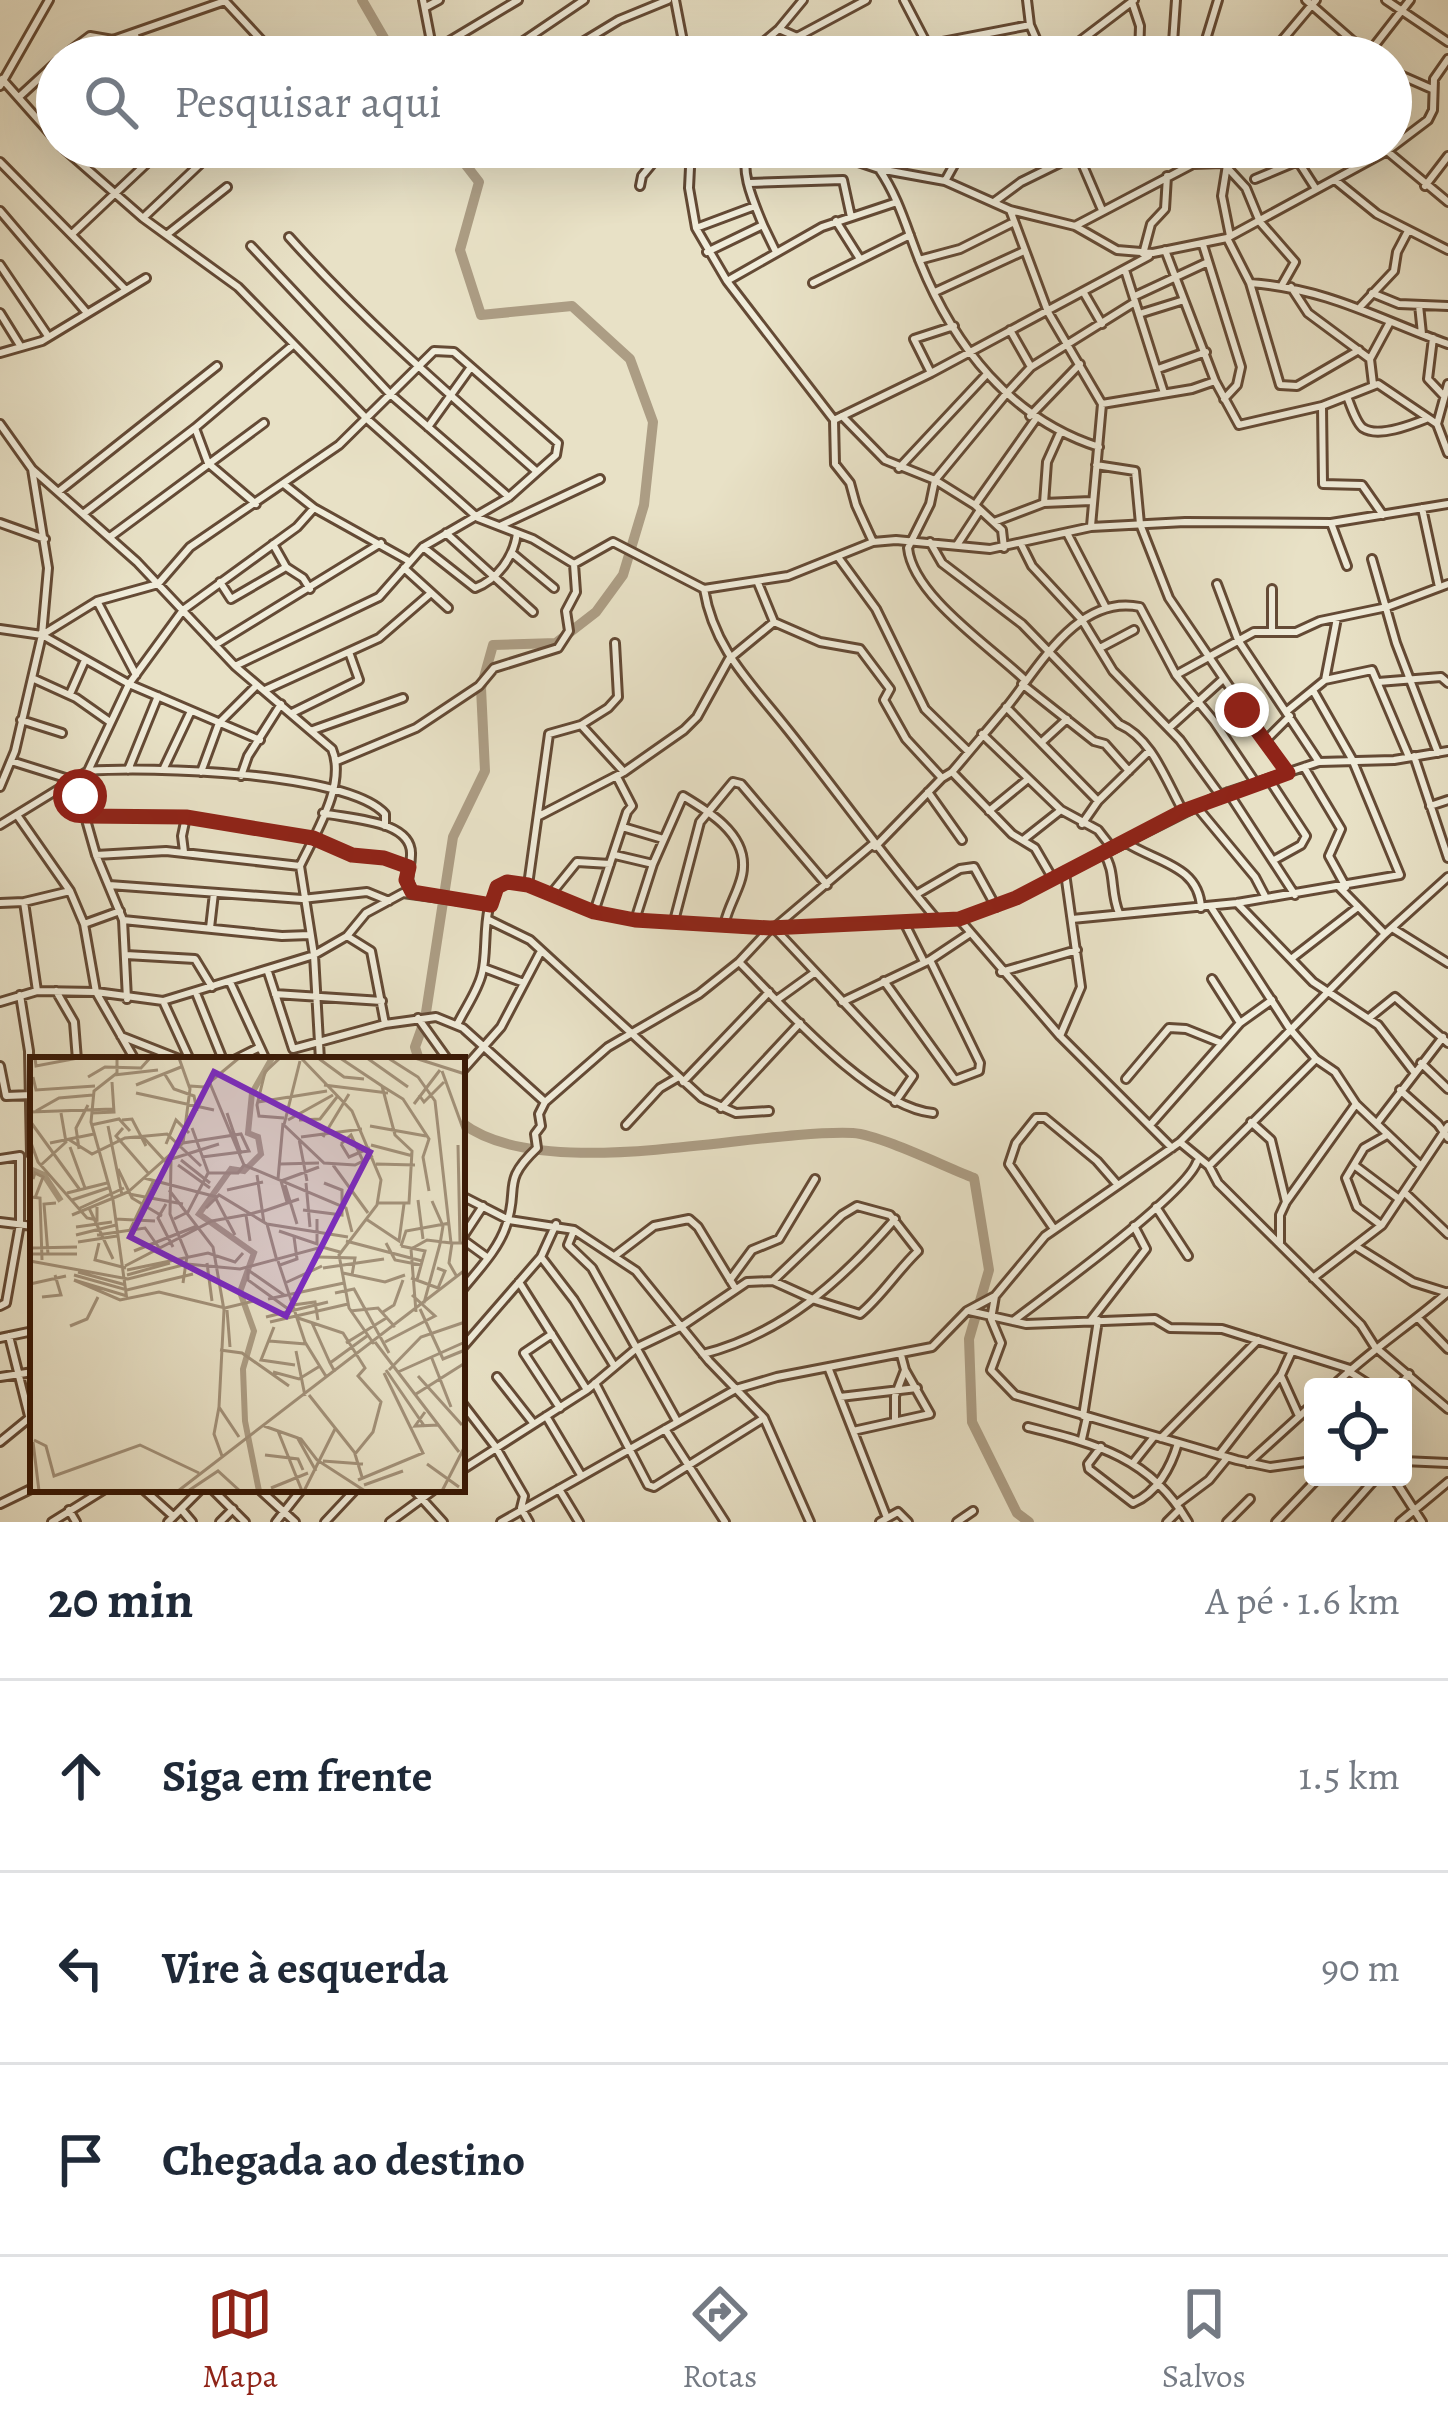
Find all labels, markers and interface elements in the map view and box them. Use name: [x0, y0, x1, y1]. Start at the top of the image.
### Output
search box: [36, 36, 1412, 168]
icon: search: [78, 69, 144, 135]
text: Pesquisar aqui: [174, 71, 442, 133]
route end: [1215, 683, 1269, 737]
route start: [53, 769, 107, 823]
inset map: [30, 1057, 465, 1492]
map controls: [1304, 1378, 1412, 1486]
button: locate: [1304, 1378, 1412, 1486]
text: 20 min: [48, 1565, 193, 1635]
text: A pé · 1.6 km: [1205, 1574, 1400, 1627]
icon: ahead: [48, 1743, 114, 1809]
text: Siga em frente: [162, 1745, 432, 1807]
text: 1.5 km: [1298, 1749, 1400, 1802]
icon: left: [48, 1935, 114, 2001]
text: Vire à esquerda: [162, 1937, 449, 1999]
text: 90 m: [1321, 1941, 1400, 1994]
icon: arrive: [48, 2127, 114, 2193]
text: Chegada ao destino: [162, 2129, 525, 2191]
tab: Mapa: [202, 2281, 278, 2398]
tab: Rotas: [682, 2281, 757, 2398]
tab: Salvos: [1162, 2281, 1246, 2398]

